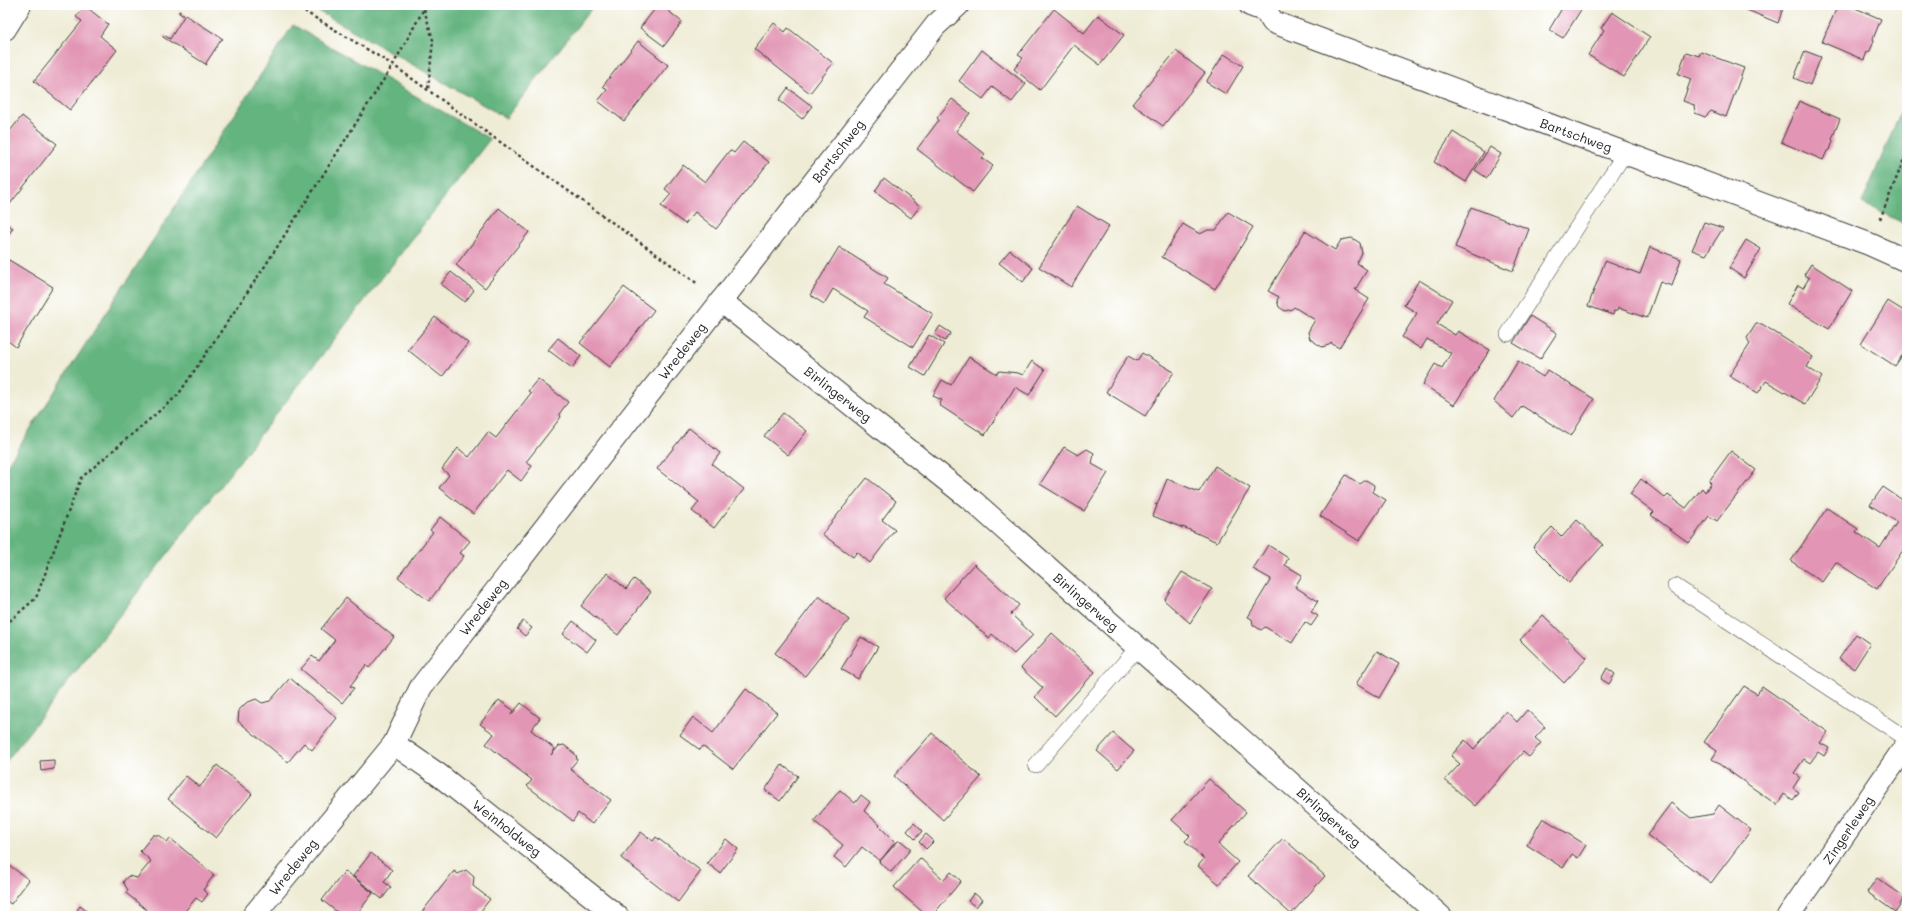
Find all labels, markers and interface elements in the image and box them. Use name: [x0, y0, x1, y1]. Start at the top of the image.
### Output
street label: Bartschweg: [1538, 114, 1615, 155]
street label: Bartschweg: [808, 116, 868, 186]
street label: Wredeweg: [654, 319, 709, 383]
street label: Birlingerweg: [801, 362, 875, 425]
street label: Birlingerweg: [1050, 569, 1122, 635]
street label: Wredeweg: [455, 575, 510, 639]
street label: Birlingerweg: [1294, 783, 1365, 850]
street label: Zingerleweg: [1818, 792, 1877, 867]
street label: Weinholdweg: [469, 795, 545, 860]
street label: Wredeweg: [265, 835, 321, 898]

